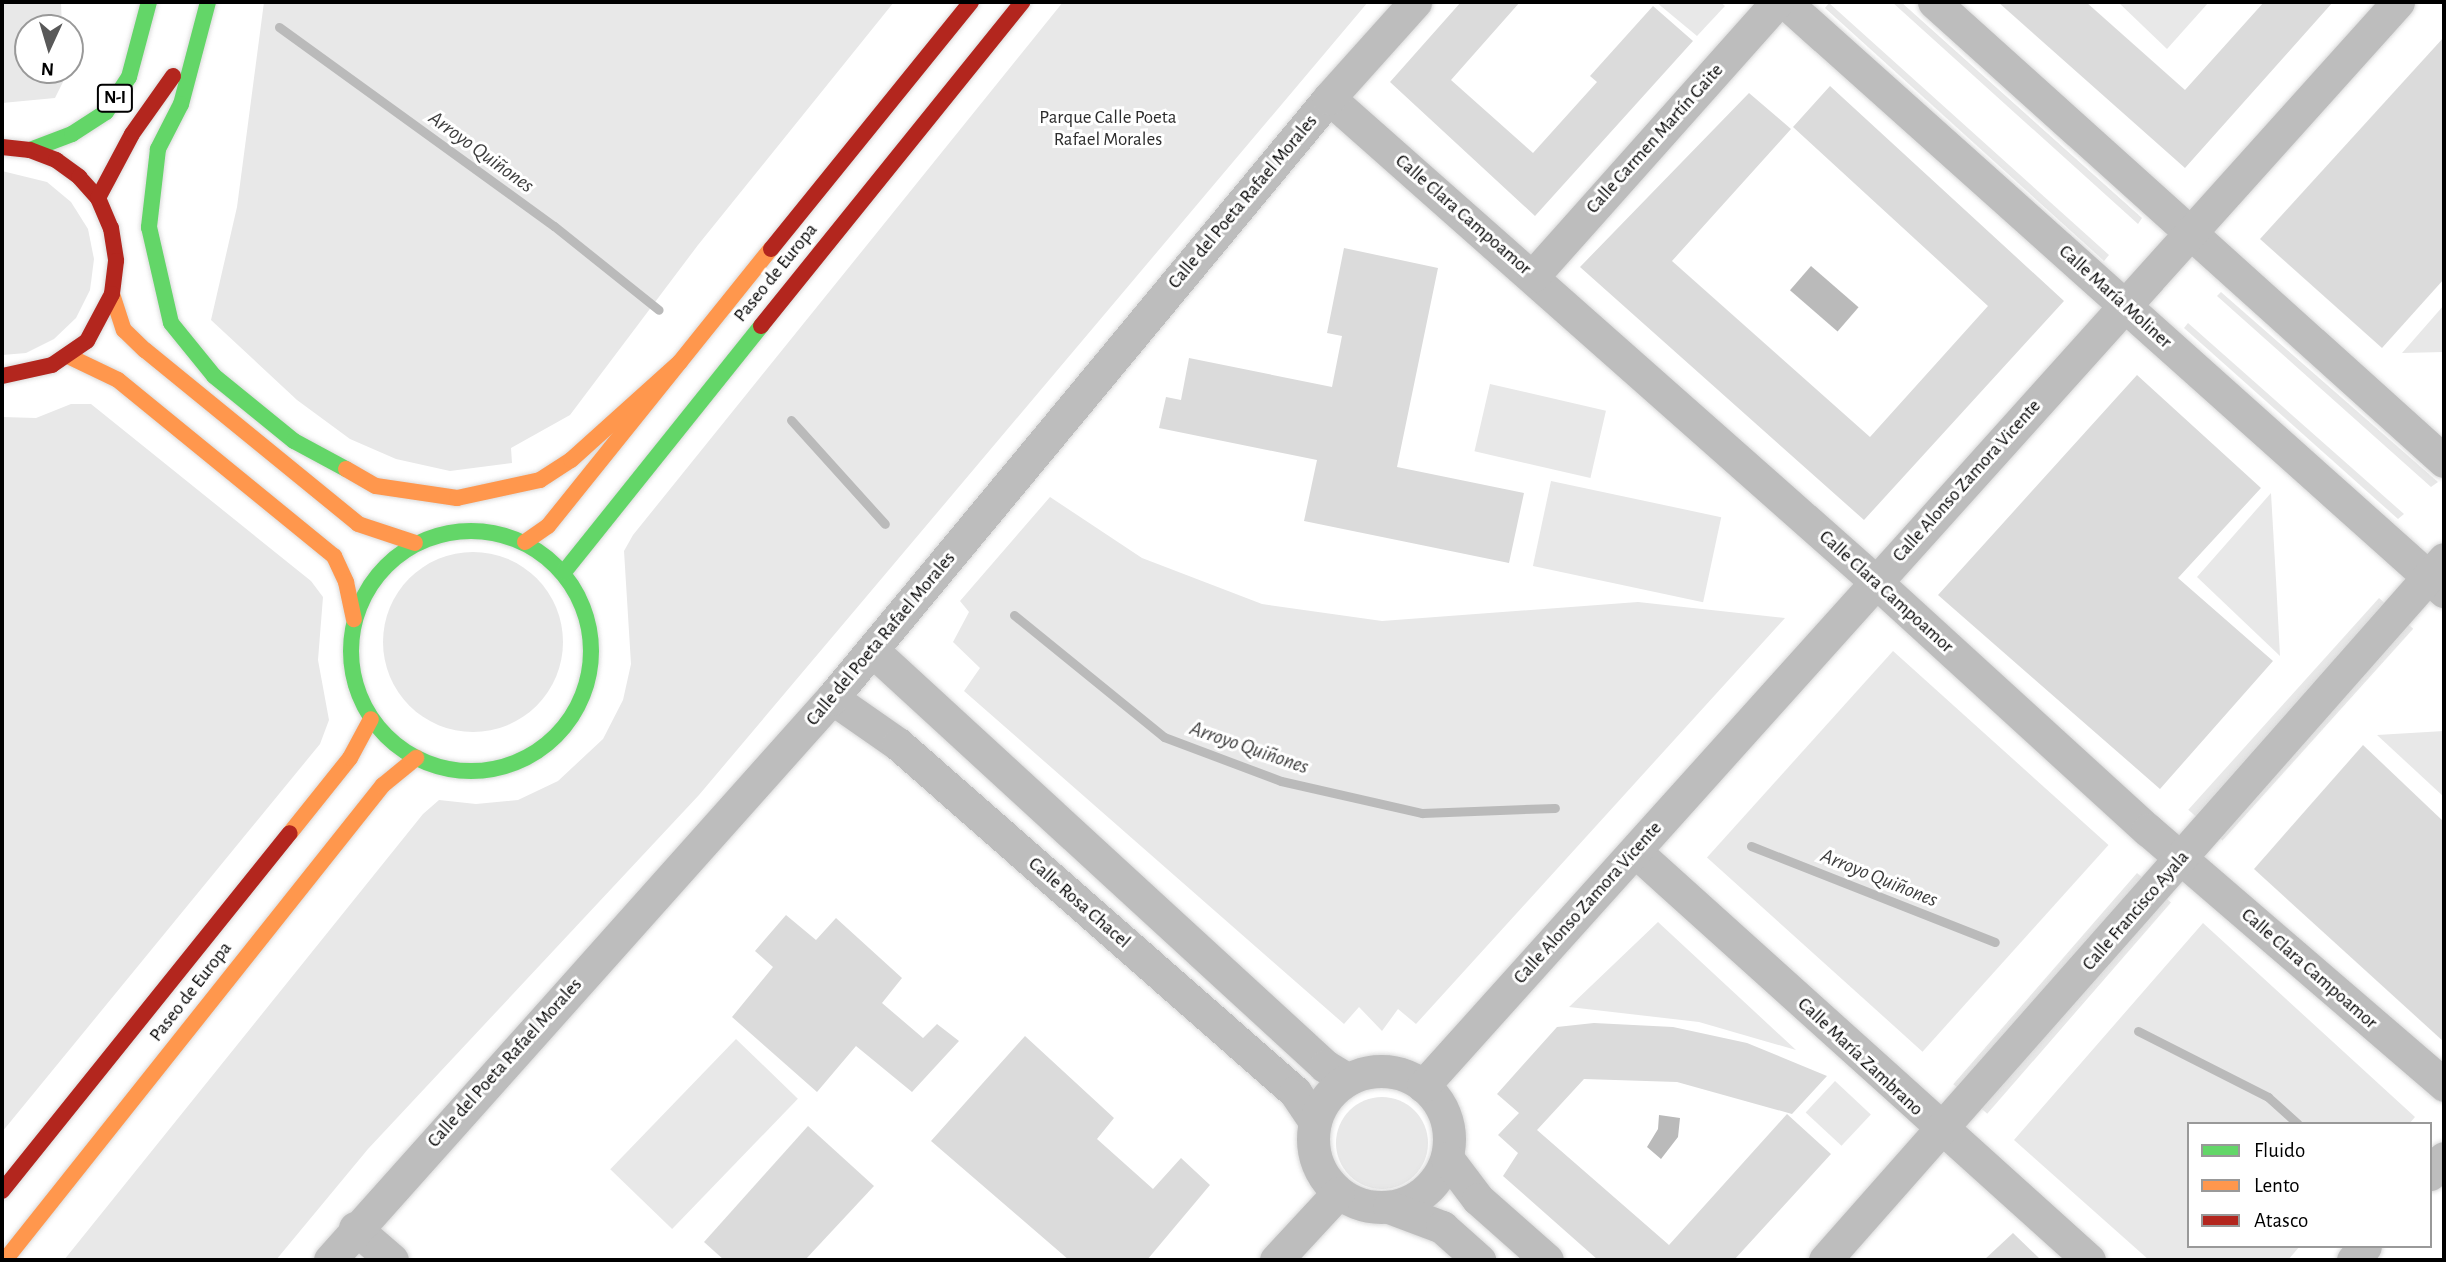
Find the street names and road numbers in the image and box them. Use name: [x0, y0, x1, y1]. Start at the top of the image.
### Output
street label: Calle Carmen Martín Gaite: [1582, 59, 1728, 219]
road number: N-I: [96, 84, 134, 113]
street label: Calle del Poeta Rafael Morales: [1164, 110, 1322, 294]
street label: Calle Clara Campoamor: [1390, 150, 1536, 280]
street label: Paseo de Europa: [729, 219, 823, 327]
street label: Calle María Moliner: [2054, 240, 2176, 354]
street label: Calle Alonso Zamora Vicente: [1888, 395, 2046, 567]
street label: Calle Clara Campoamor: [1814, 526, 1958, 658]
street label: Calle del Poeta Rafael Morales: [802, 547, 960, 731]
street label: Calle Alonso Zamora Vicente: [1509, 817, 1667, 989]
street label: Calle Francisco Ayala: [2078, 846, 2194, 976]
street label: Calle Rosa Chacel: [1023, 853, 1135, 953]
street label: Calle Clara Campoamor: [2236, 904, 2382, 1034]
street label: Paseo de Europa: [145, 938, 237, 1046]
street label: Calle del Poeta Rafael Morales: [423, 974, 587, 1152]
street label: Calle María Zambrano: [1793, 993, 1927, 1121]

